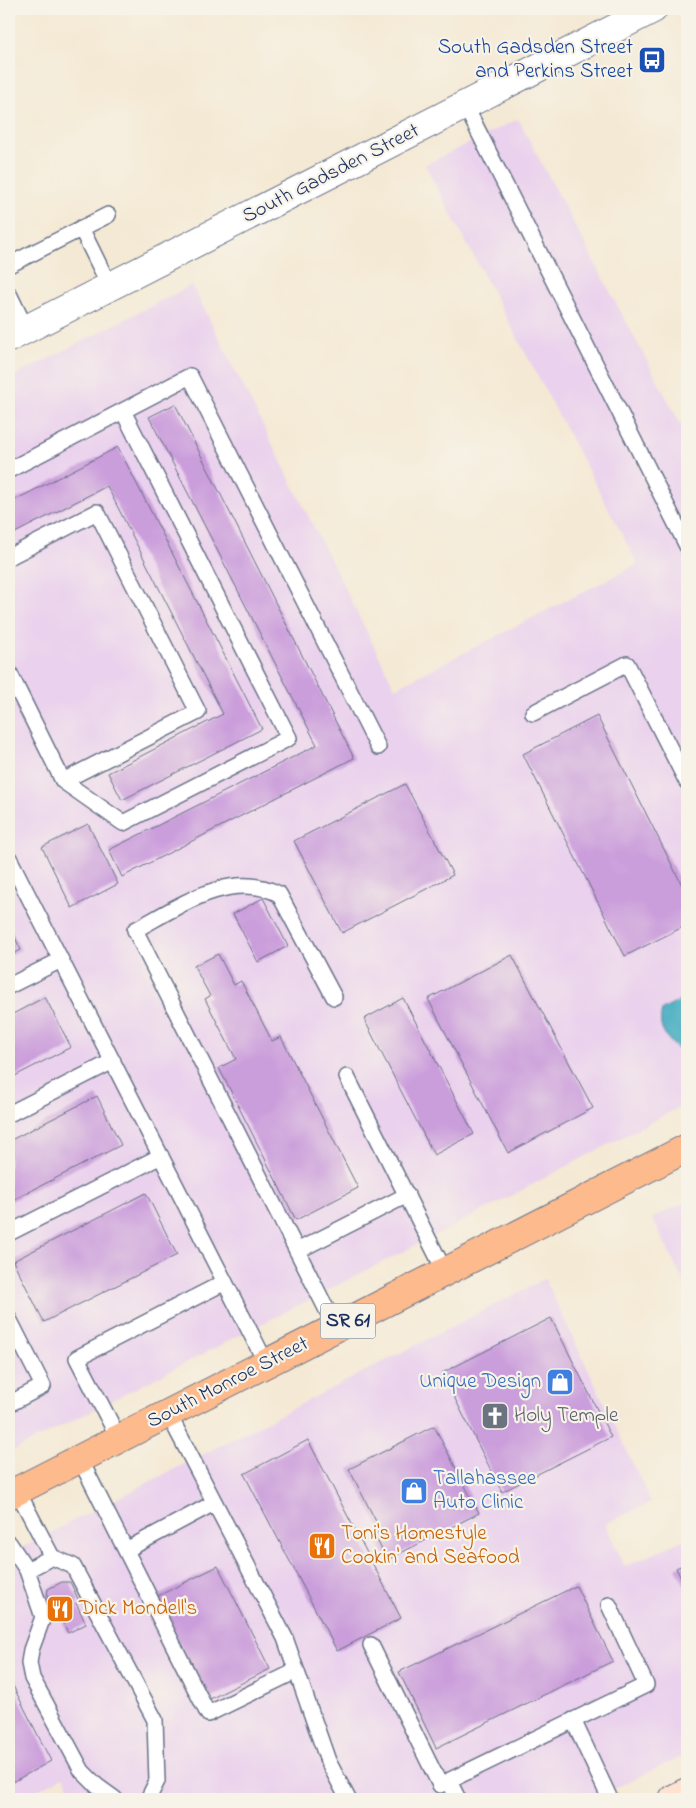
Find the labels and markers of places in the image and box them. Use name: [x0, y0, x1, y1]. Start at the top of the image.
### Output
place label: South Gadsden Street and Perkins Street: [438, 33, 633, 87]
bus stop icon: South Gadsden Street and Perkins Street: [637, 45, 667, 75]
place label: Unique Design: [419, 1367, 541, 1399]
shop icon: Unique Design: [545, 1367, 575, 1397]
church icon: Holy Temple: [480, 1401, 510, 1431]
place label: Holy Temple: [514, 1401, 619, 1433]
place label: Tallahassee Auto Clinic: [433, 1464, 537, 1518]
shop icon: Tallahassee Auto Clinic: [399, 1476, 429, 1506]
place label: Toni's Homestyle Cookin' and Seafood: [341, 1519, 520, 1573]
restaurant icon: Toni's Homestyle Cookin' and Seafood: [307, 1531, 337, 1561]
restaurant icon: Dick Mondell's: [45, 1594, 75, 1624]
place label: Dick Mondell's: [78, 1594, 197, 1624]

